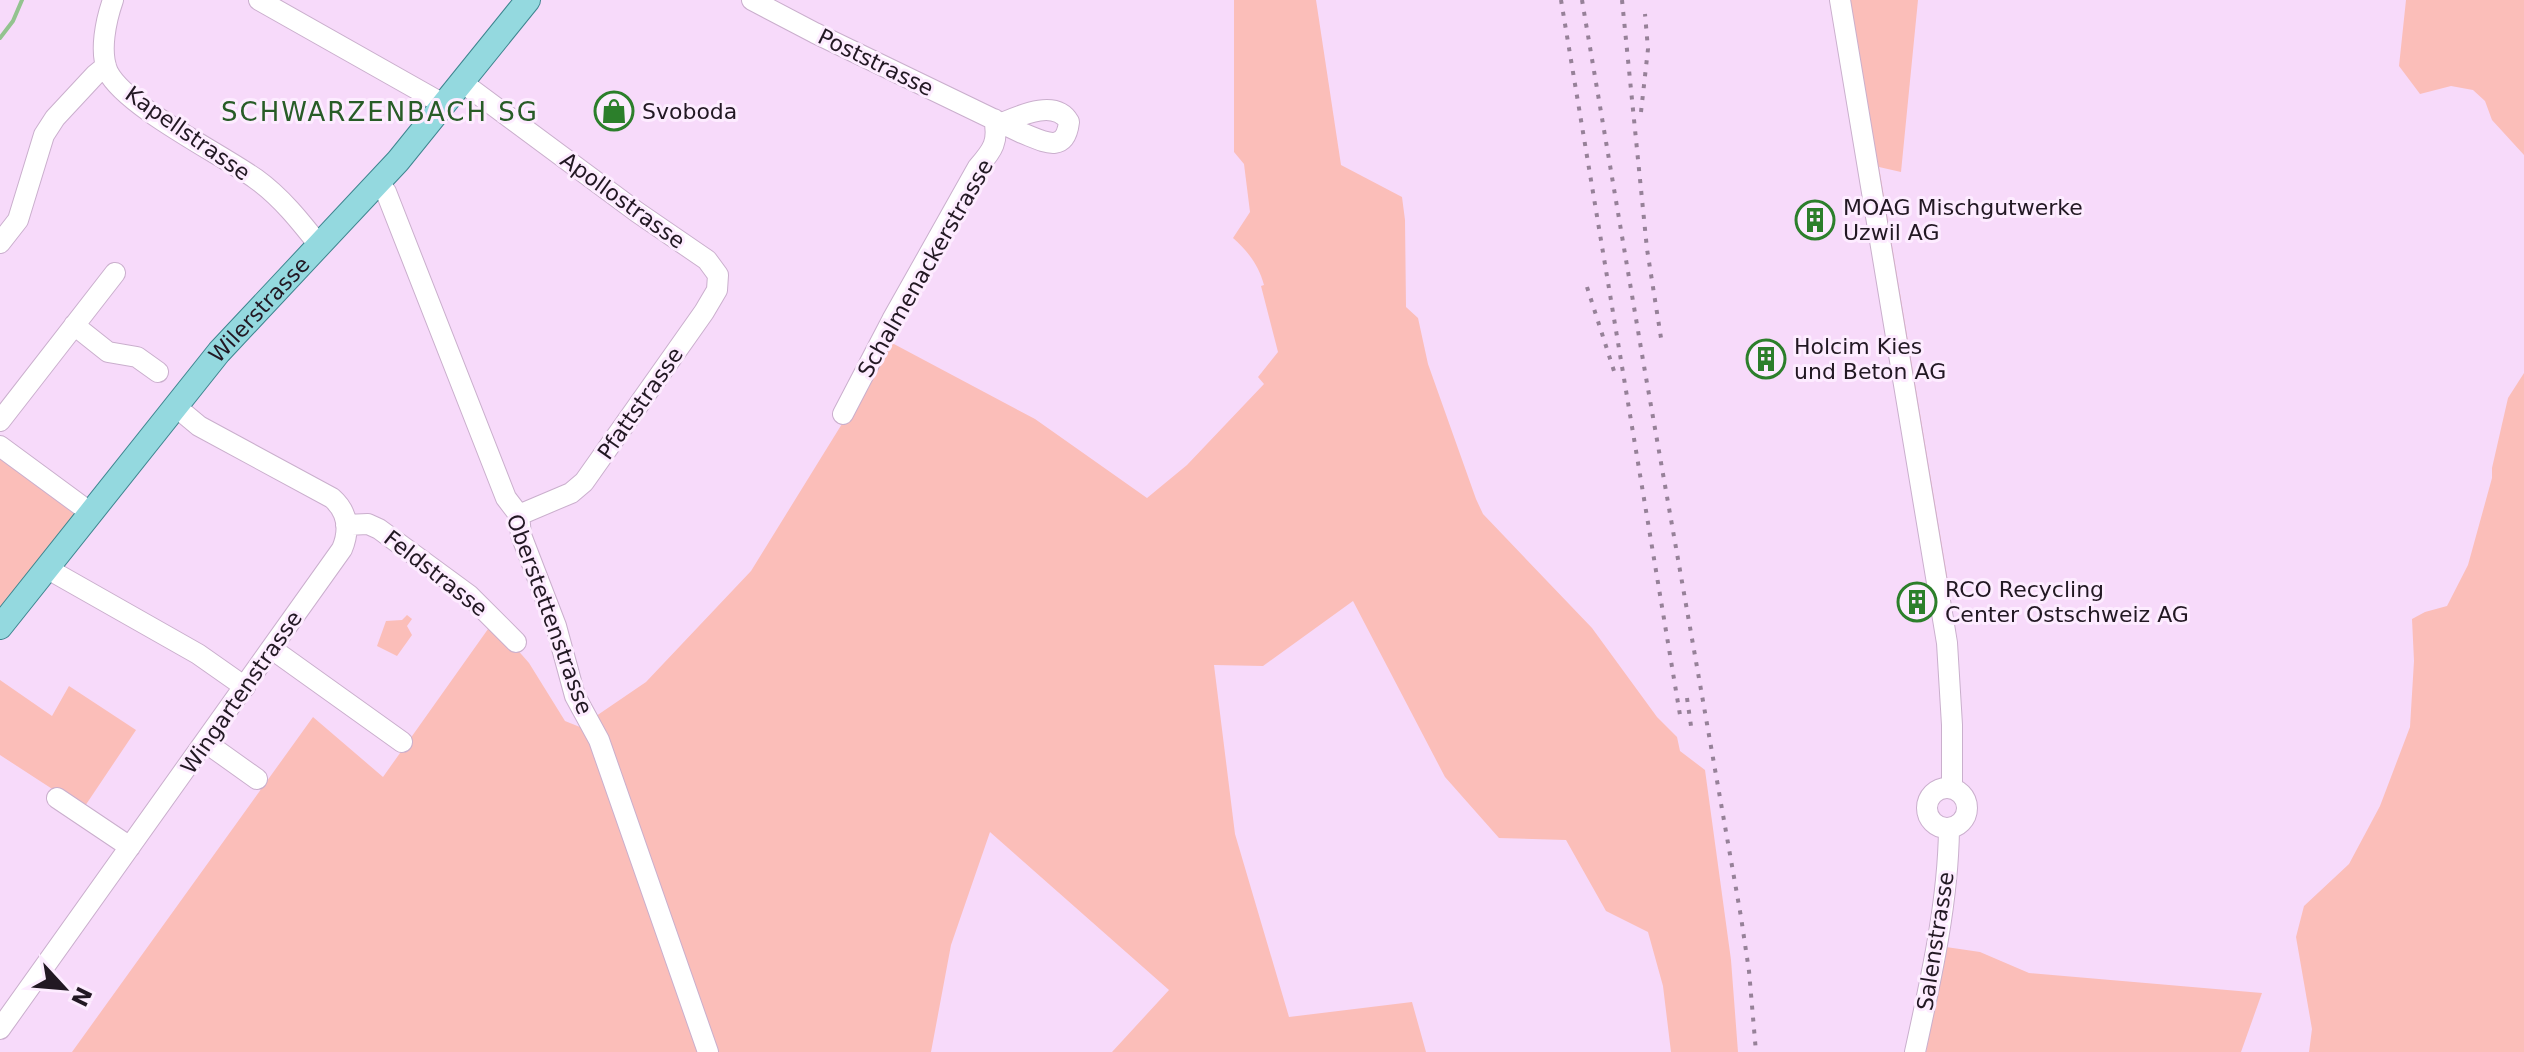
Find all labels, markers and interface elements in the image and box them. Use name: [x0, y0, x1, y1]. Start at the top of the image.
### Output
street label: Poststrasse: [814, 24, 937, 101]
street label: Kapellstrasse: [121, 81, 255, 186]
shop icon: Svoboda: [593, 90, 635, 132]
district label: SCHWARZENBACH SG: [221, 97, 539, 127]
place label: Svoboda: [642, 99, 737, 124]
street label: Apollostrasse: [556, 147, 690, 254]
street label: Schalmenackerstrasse: [853, 155, 998, 382]
place label: MOAG Mischgutwerke Uzwil AG: [1843, 195, 2083, 245]
building icon: MOAG Mischgutwerke Uzwil AG: [1794, 199, 1836, 241]
street label: Wilerstrasse: [204, 252, 315, 368]
place label: Holcim Kies und Beton AG: [1794, 334, 1946, 384]
building icon: Holcim Kies und Beton AG: [1745, 338, 1787, 380]
street label: Pfattstrasse: [593, 343, 688, 464]
street label: Oberstettenstrasse: [502, 511, 597, 718]
street label: Feldstrasse: [379, 525, 492, 621]
place label: RCO Recycling Center Ostschweiz AG: [1945, 577, 2189, 627]
building icon: RCO Recycling Center Ostschweiz AG: [1896, 581, 1938, 623]
street label: Wingartenstrasse: [176, 606, 307, 779]
street label: Salenstrasse: [1912, 870, 1959, 1012]
north arrow: [24, 948, 104, 1028]
text: N: [66, 983, 97, 1010]

